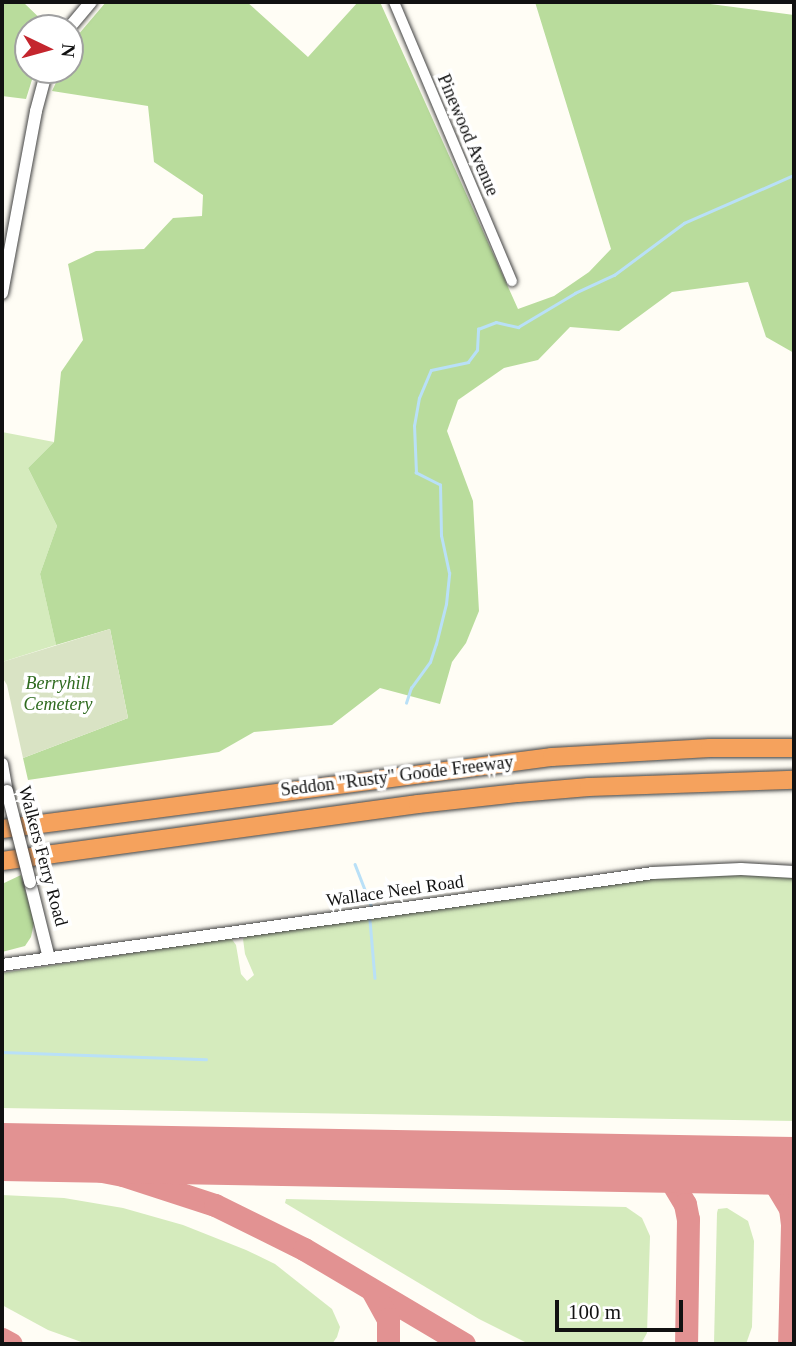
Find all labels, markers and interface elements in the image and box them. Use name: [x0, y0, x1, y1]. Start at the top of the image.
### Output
north arrow: [14, 14, 84, 84]
text: N: [57, 43, 79, 58]
street label: Pinewood Avenue: [432, 70, 504, 200]
park label: Berryhill Cemetery: [24, 673, 92, 716]
street label: Seddon "Rusty" Goode Freeway: [279, 751, 515, 801]
street label: Walkers Ferry Road: [14, 783, 72, 929]
street label: Wallace Neel Road: [325, 871, 465, 911]
scale bar: [558, 1286, 686, 1330]
text: 100 m: [568, 1300, 621, 1324]

